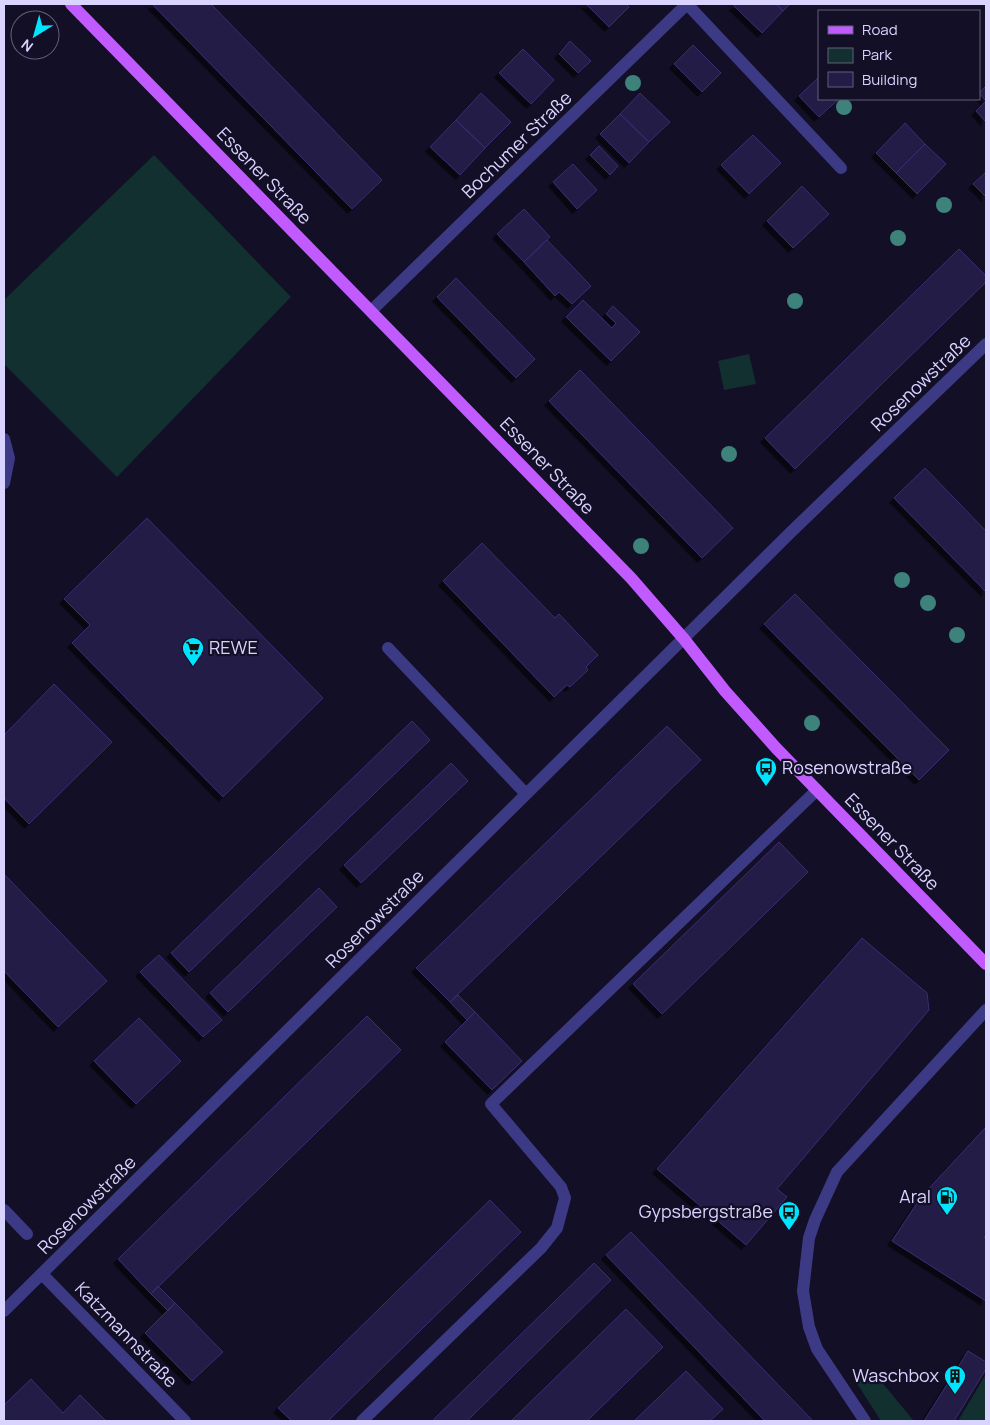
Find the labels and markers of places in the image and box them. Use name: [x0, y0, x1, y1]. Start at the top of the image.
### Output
place label: REWE: [209, 635, 258, 659]
supermarket icon: REWE: [181, 636, 205, 667]
place label: Rosenowstraße: [782, 755, 912, 779]
bus stop icon: Rosenowstraße: [754, 756, 778, 787]
place label: Aral: [899, 1184, 931, 1208]
fuel station icon: Aral: [935, 1185, 959, 1216]
place label: Gypsbergstraße: [639, 1199, 773, 1223]
bus stop icon: Gypsbergstraße: [777, 1200, 801, 1231]
place label: Waschbox: [852, 1363, 940, 1387]
building icon: Waschbox: [943, 1364, 967, 1395]

